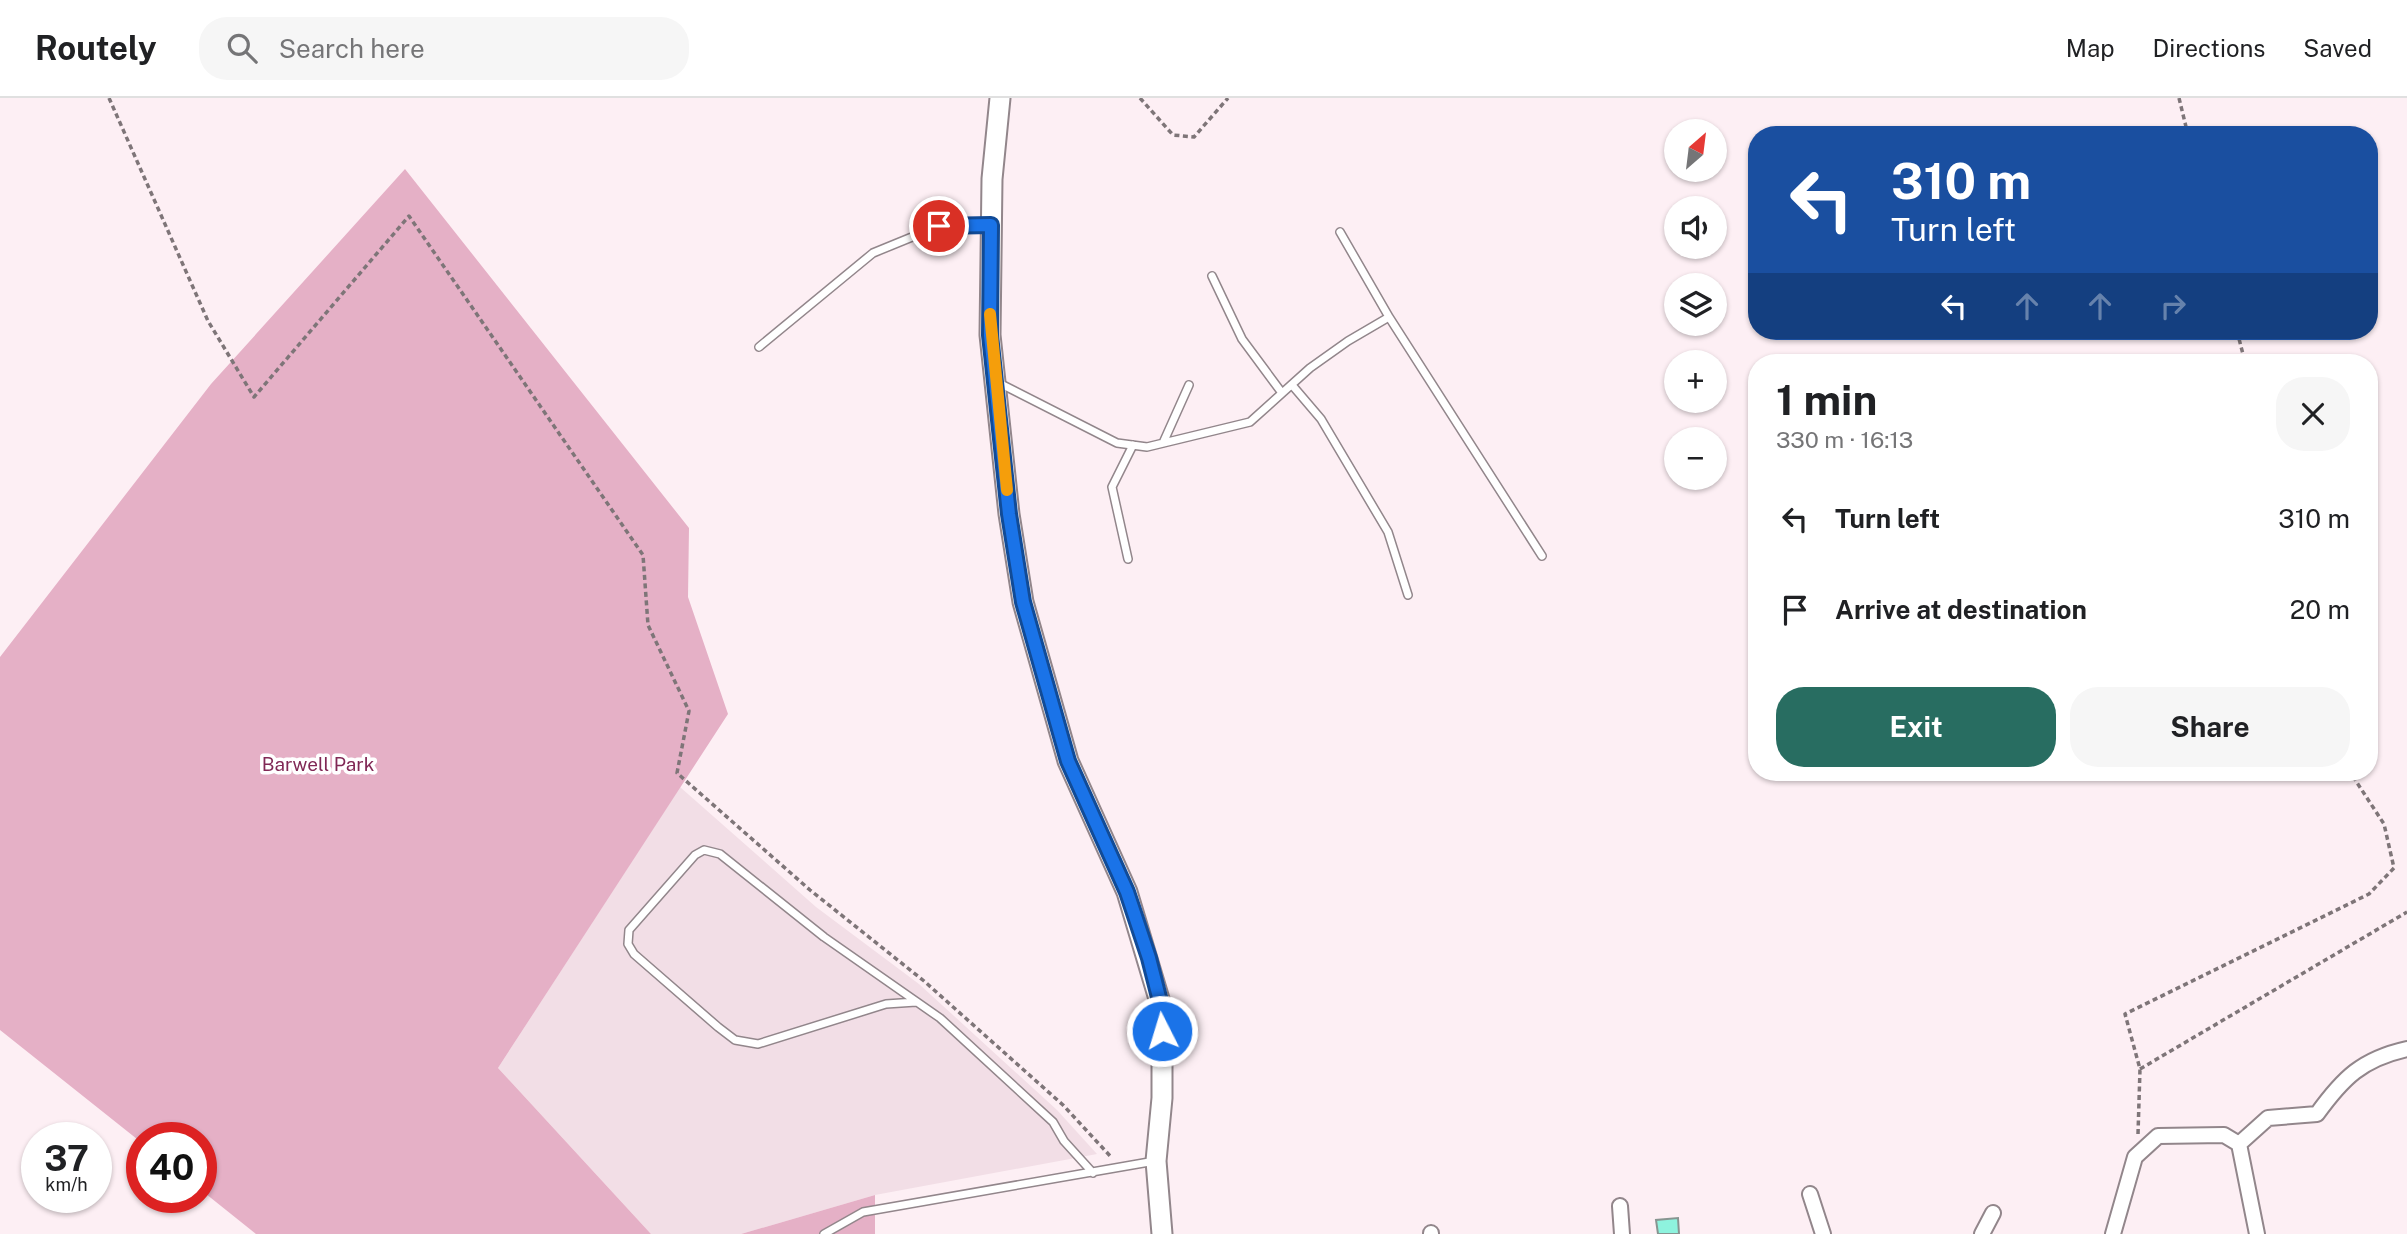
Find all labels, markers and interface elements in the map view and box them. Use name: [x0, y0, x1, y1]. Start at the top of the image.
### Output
search box: [199, 17, 689, 80]
text: Routely: [35, 29, 157, 67]
icon: search: [223, 29, 261, 67]
text: Search here: [279, 33, 425, 64]
text: Map: [2066, 34, 2115, 62]
text: Directions: [2153, 34, 2265, 62]
text: Saved: [2303, 34, 2372, 62]
north arrow: [1664, 119, 1727, 182]
map controls: [1664, 119, 1727, 490]
text: 310 m: [1891, 152, 2031, 210]
icon: left: [1776, 154, 1867, 245]
pin: [909, 196, 969, 256]
button: sound: [1664, 196, 1727, 259]
icon: arrive: [920, 207, 958, 245]
text: Turn left: [1891, 211, 2016, 248]
button: layers: [1664, 273, 1727, 336]
icon: left: [1935, 287, 1973, 325]
icon: ahead: [2008, 287, 2046, 325]
icon: ahead: [2081, 287, 2119, 325]
icon: right: [2154, 287, 2192, 325]
button: +: [1664, 350, 1727, 413]
text: 1 min: [1776, 375, 1877, 424]
button: close: [2276, 377, 2350, 451]
text: 330 m · 16:13: [1776, 426, 1913, 453]
button: −: [1664, 427, 1727, 490]
icon: left: [1776, 500, 1814, 538]
text: Turn left: [1835, 503, 1940, 534]
text: 310 m: [2278, 503, 2350, 534]
icon: arrive: [1776, 591, 1814, 629]
text: Arrive at destination: [1835, 594, 2087, 625]
text: 20 m: [2290, 594, 2350, 625]
button: Exit: [1776, 687, 2056, 767]
button: Share: [2070, 687, 2350, 767]
park label: Barwell Park: [262, 753, 375, 775]
position arrow: [1125, 994, 1199, 1068]
speed limit sign: 40: [126, 1122, 217, 1213]
text: 37: [44, 1138, 89, 1179]
text: km/h: [45, 1174, 88, 1195]

